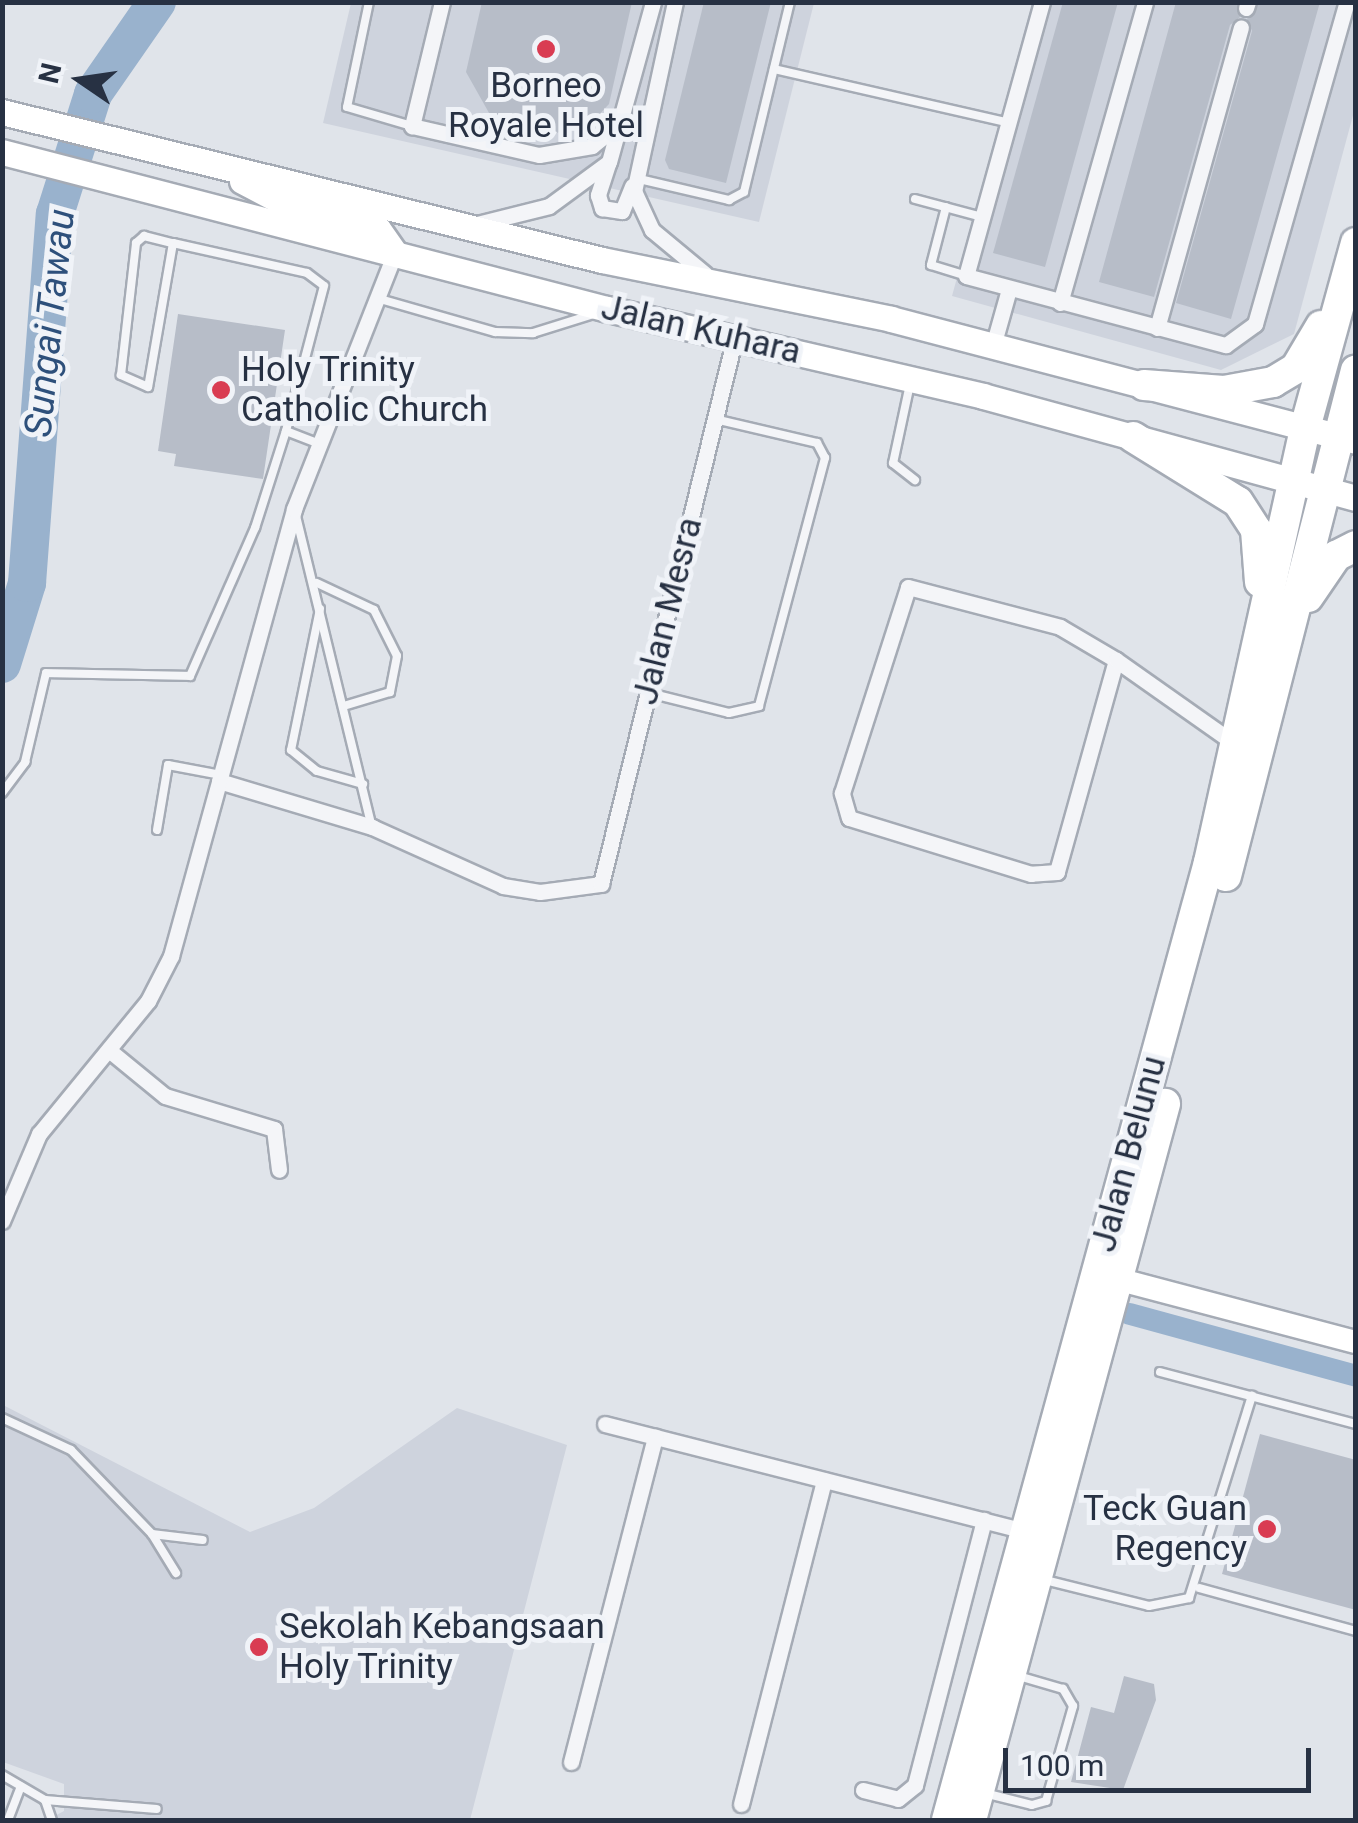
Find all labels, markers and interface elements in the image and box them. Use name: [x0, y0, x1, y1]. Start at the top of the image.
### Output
north arrow: [30, 30, 130, 130]
marker: Borneo Royale Hotel: [535, 38, 557, 60]
text: N: [32, 60, 69, 86]
place label: Borneo Royale Hotel: [448, 65, 644, 147]
water label: Sungai Tawau: [15, 206, 85, 440]
street label: Jalan Kuhara: [597, 287, 805, 373]
place label: Holy Trinity Catholic Church: [241, 349, 488, 431]
marker: Holy Trinity Catholic Church: [210, 379, 232, 401]
street label: Jalan Mesra: [624, 513, 712, 709]
street label: Jalan Belunu: [1083, 1052, 1175, 1256]
place label: Teck Guan Regency: [1083, 1488, 1247, 1570]
marker: Teck Guan Regency: [1256, 1518, 1278, 1540]
place label: Sekolah Kebangsaan Holy Trinity: [279, 1606, 605, 1688]
marker: Sekolah Kebangsaan Holy Trinity: [248, 1636, 270, 1658]
scale bar: [1008, 1728, 1316, 1790]
text: 100 m: [1020, 1748, 1104, 1783]

